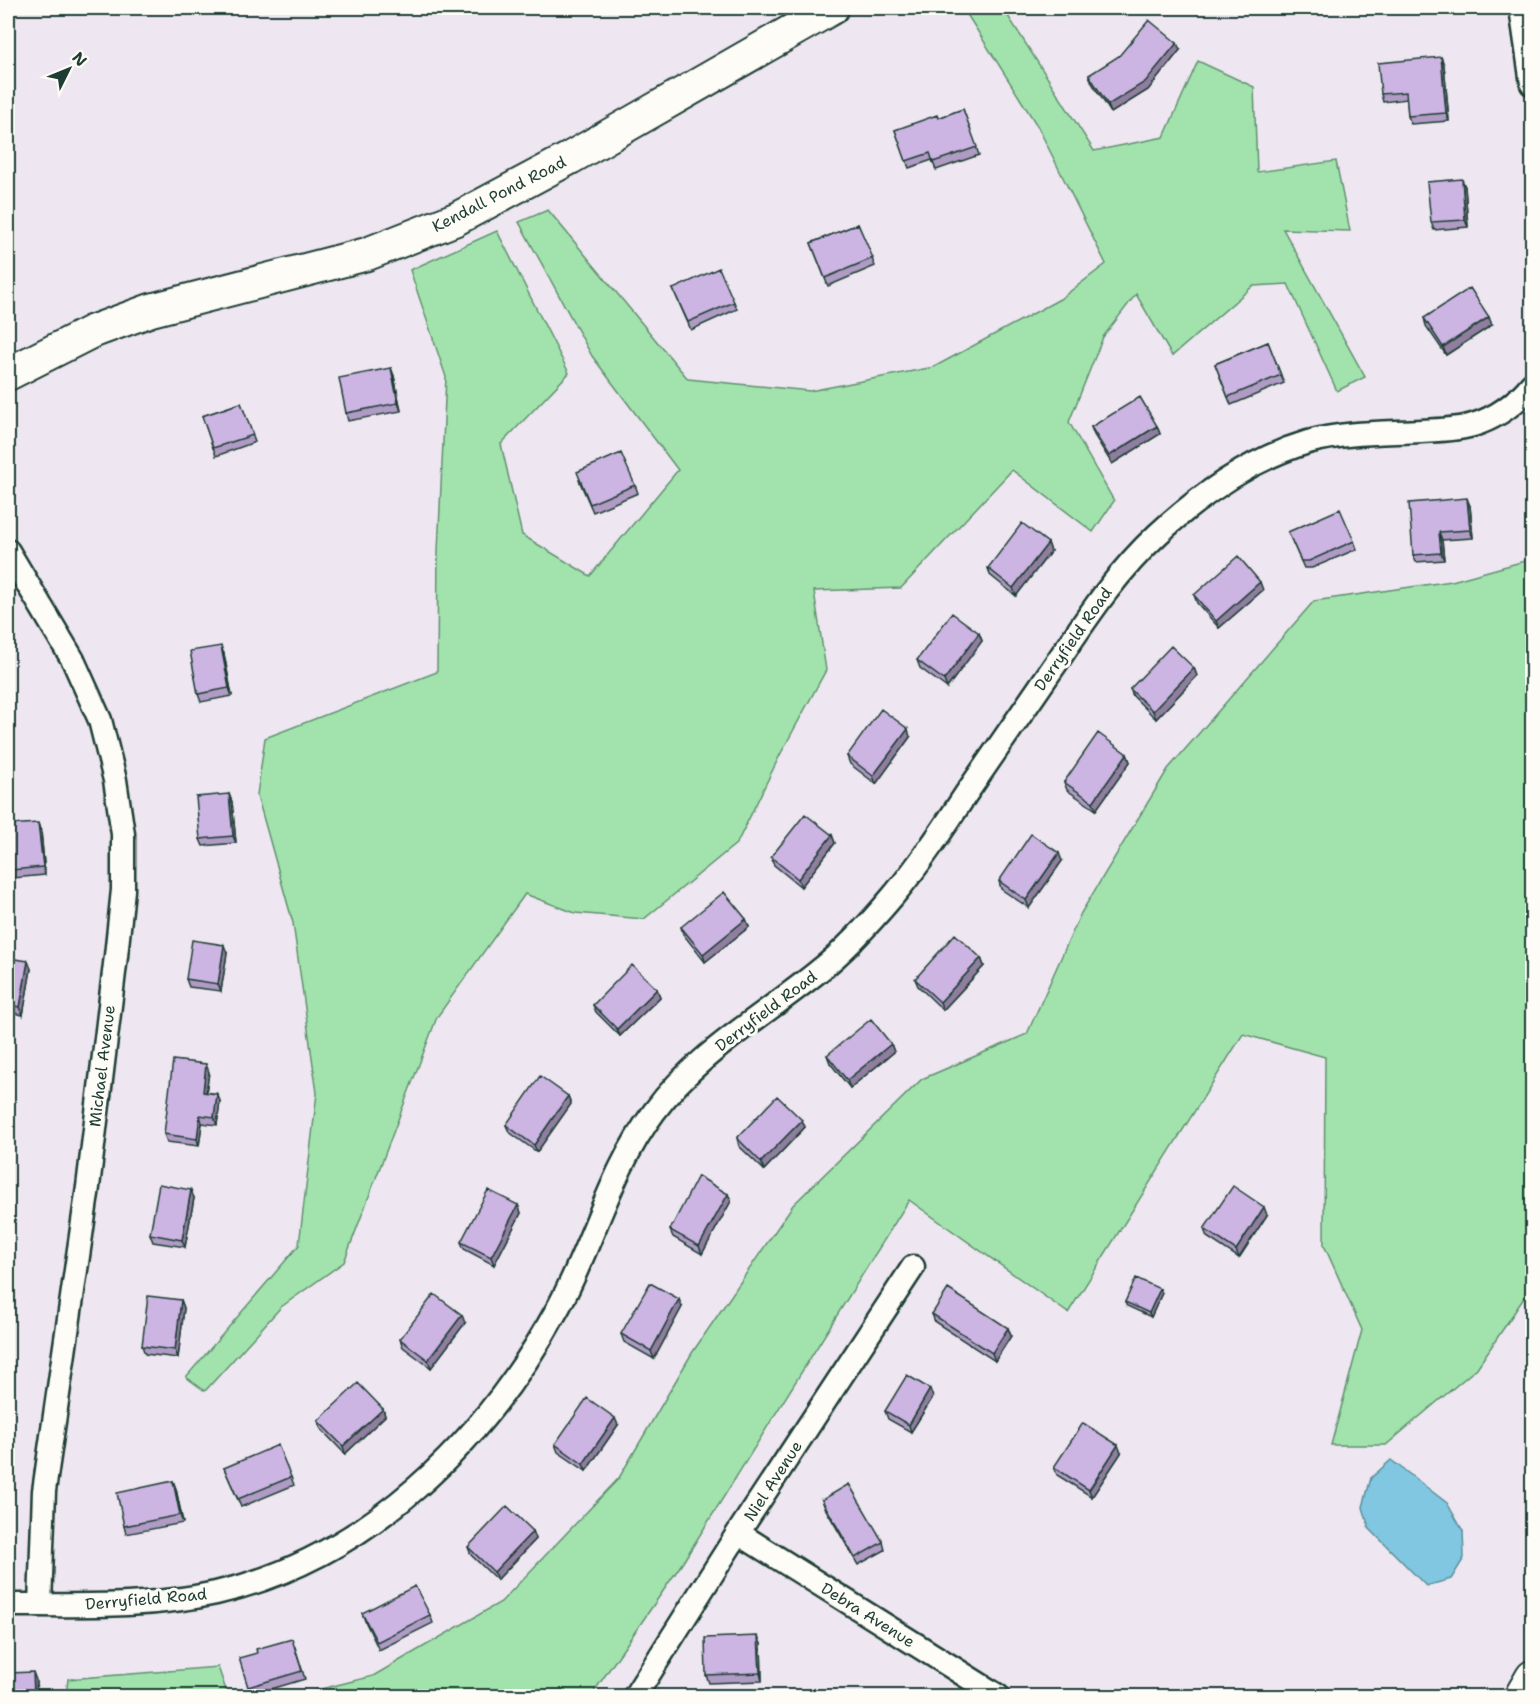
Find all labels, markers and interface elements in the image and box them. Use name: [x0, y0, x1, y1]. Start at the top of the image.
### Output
north arrow: [39, 39, 99, 99]
text: N: [68, 47, 92, 71]
street label: Kendall Pond Road: [429, 151, 569, 237]
street label: Derryfield Road: [1029, 583, 1117, 695]
street label: Derryfield Road: [711, 966, 821, 1056]
street label: Michael Avenue: [84, 1004, 120, 1128]
street label: Niel Avenue: [739, 1437, 807, 1525]
street label: Debra Avenue: [817, 1578, 919, 1652]
street label: Derryfield Road: [84, 1583, 208, 1615]

